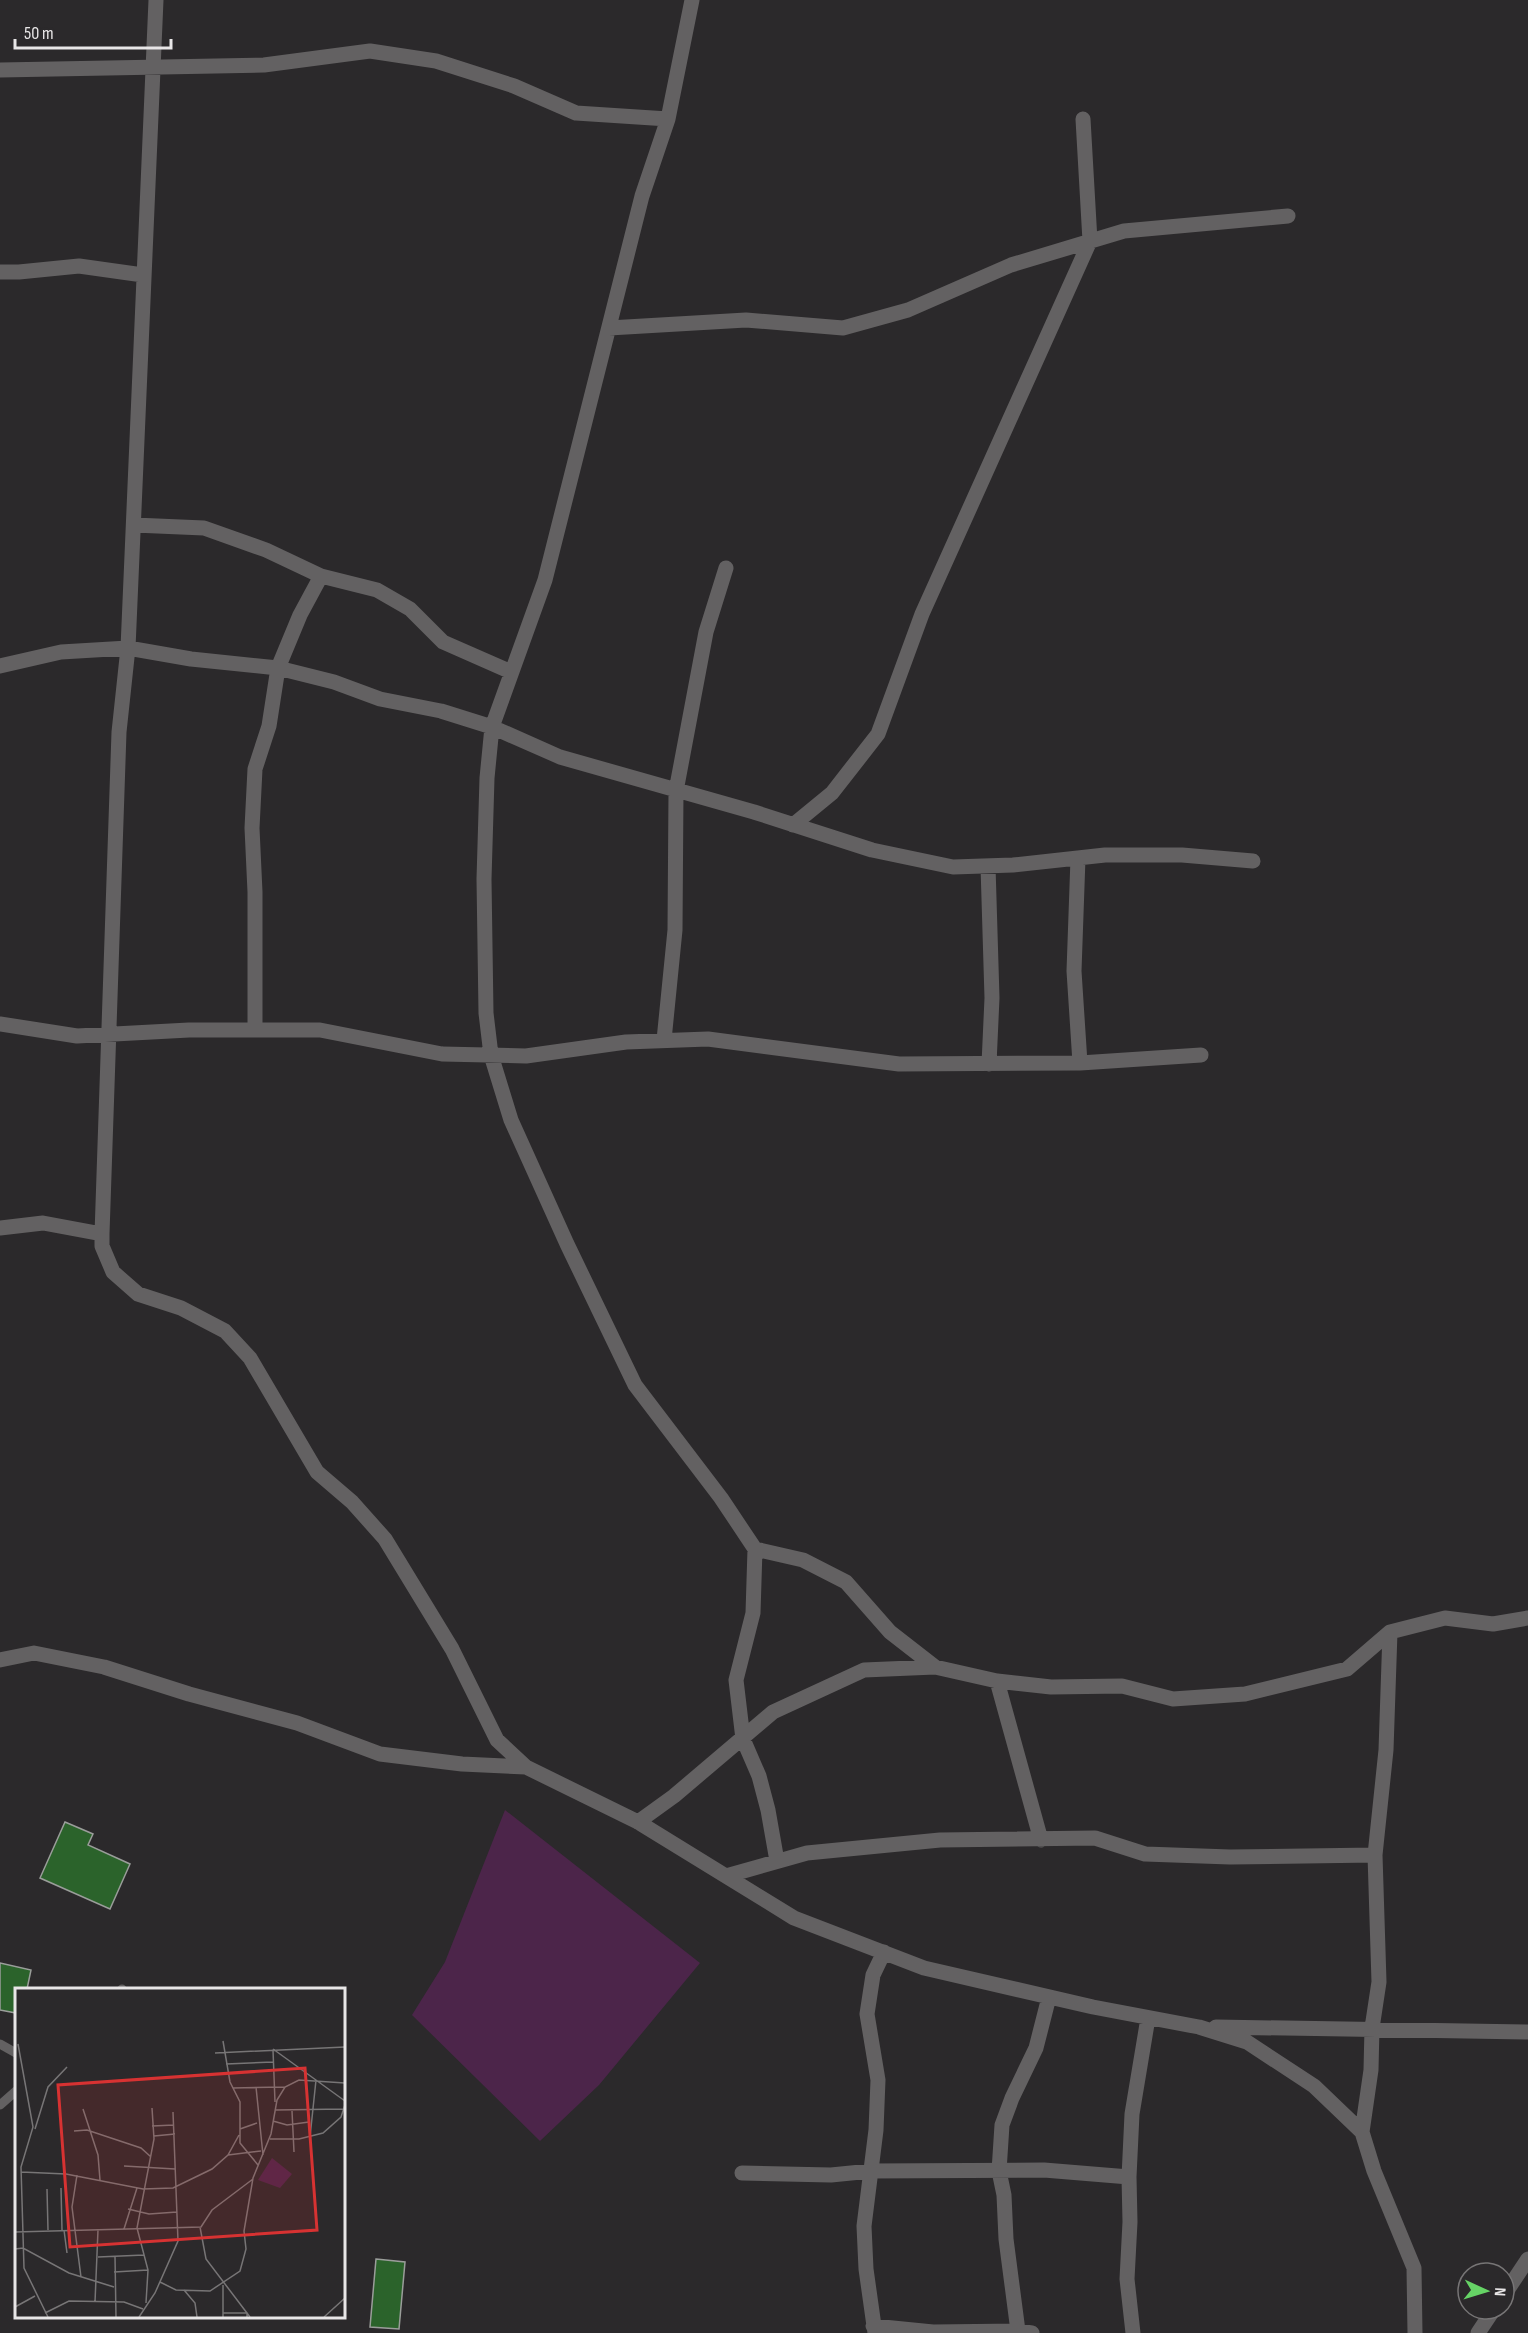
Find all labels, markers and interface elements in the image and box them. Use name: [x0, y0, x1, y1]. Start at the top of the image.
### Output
scale bar: [15, 12, 171, 50]
text: 50 m: [24, 23, 54, 44]
inset map: [15, 1988, 345, 2318]
north arrow: [1456, 2261, 1516, 2321]
text: N: [1490, 2287, 1509, 2297]

